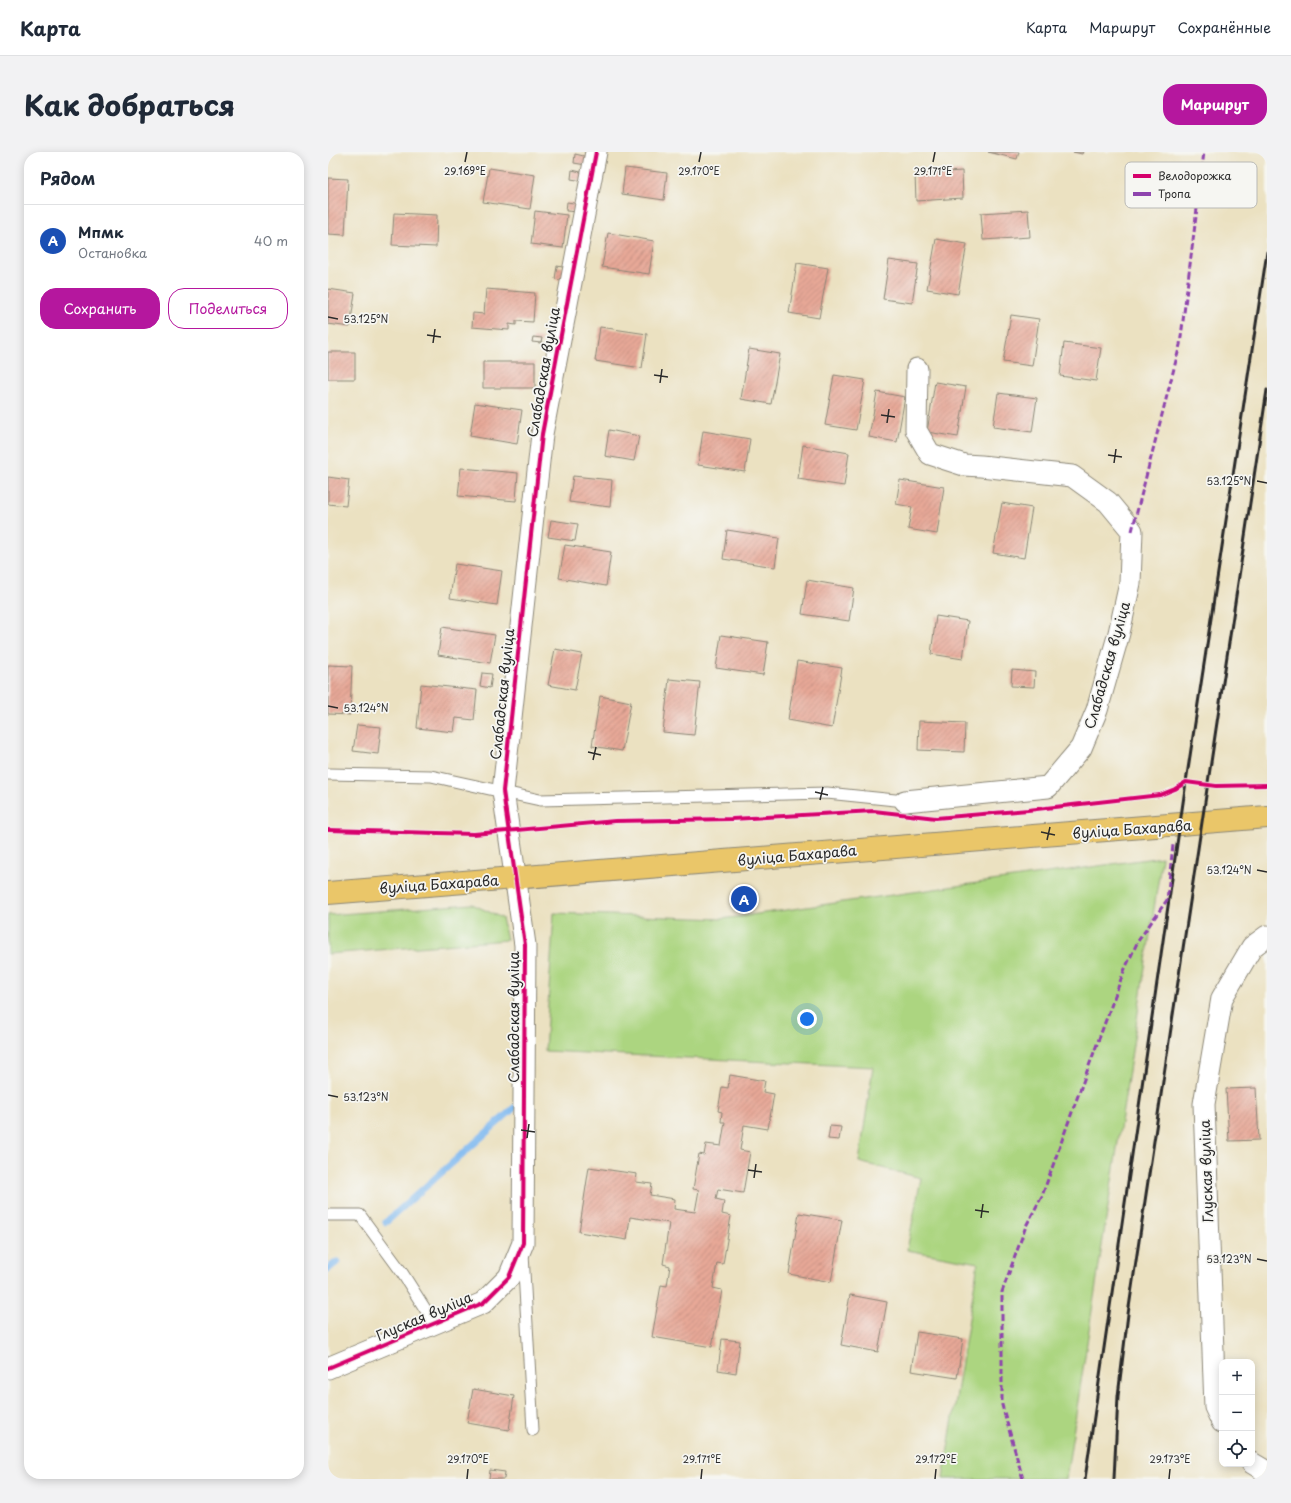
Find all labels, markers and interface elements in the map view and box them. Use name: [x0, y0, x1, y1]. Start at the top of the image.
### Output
text: Карта: [20, 14, 81, 42]
text: Карта: [1026, 17, 1067, 38]
text: Маршрут: [1089, 17, 1155, 38]
text: Сохранённые: [1177, 17, 1271, 38]
text: Как добраться: [24, 83, 235, 126]
button: Маршрут: [1163, 84, 1267, 125]
legend: [1125, 162, 1257, 208]
text: 29.169°E: [444, 163, 486, 178]
text: 29.170°E: [678, 163, 720, 178]
text: 29.171°E: [914, 163, 952, 178]
text: Рядом: [40, 165, 95, 191]
text: Велодорожка: [1158, 167, 1231, 184]
text: Тропа: [1158, 185, 1191, 202]
text: Мпмк: [78, 220, 124, 243]
text: A: [48, 231, 58, 250]
text: 40 m: [254, 231, 288, 250]
text: Остановка: [78, 243, 147, 262]
button: Сохранить: [40, 288, 160, 329]
button: Поделиться: [168, 288, 288, 329]
street label: Слабадская вуліца: [521, 305, 565, 439]
text: 53.125°N: [344, 311, 389, 326]
text: 53.125°N: [1207, 473, 1252, 488]
street label: Слабадская вуліца: [1079, 598, 1135, 731]
street label: Слабадская вуліца: [485, 627, 519, 761]
text: 53.124°N: [344, 700, 389, 715]
street label: вуліца Бахарава: [1072, 814, 1193, 844]
street label: вуліца Бахарава: [736, 839, 858, 871]
text: 53.124°N: [1207, 862, 1252, 877]
street label: вуліца Бахарава: [379, 869, 500, 899]
pin: A: [731, 884, 757, 914]
street label: Слабадская вуліца: [503, 951, 524, 1083]
your location: [797, 1009, 817, 1029]
text: 53.123°N: [343, 1089, 389, 1104]
street label: Глуская вуліца: [1194, 1119, 1218, 1223]
text: 53.123°N: [1206, 1251, 1252, 1266]
street label: Глуская вуліца: [373, 1286, 476, 1346]
map controls: [1219, 1359, 1255, 1467]
button: +: [1219, 1359, 1255, 1395]
button: −: [1219, 1395, 1255, 1431]
button: locate: [1219, 1431, 1255, 1467]
text: 29.170°E: [447, 1451, 489, 1466]
text: 29.171°E: [683, 1451, 721, 1466]
text: 29.172°E: [915, 1451, 957, 1466]
text: 29.173°E: [1149, 1451, 1191, 1466]

